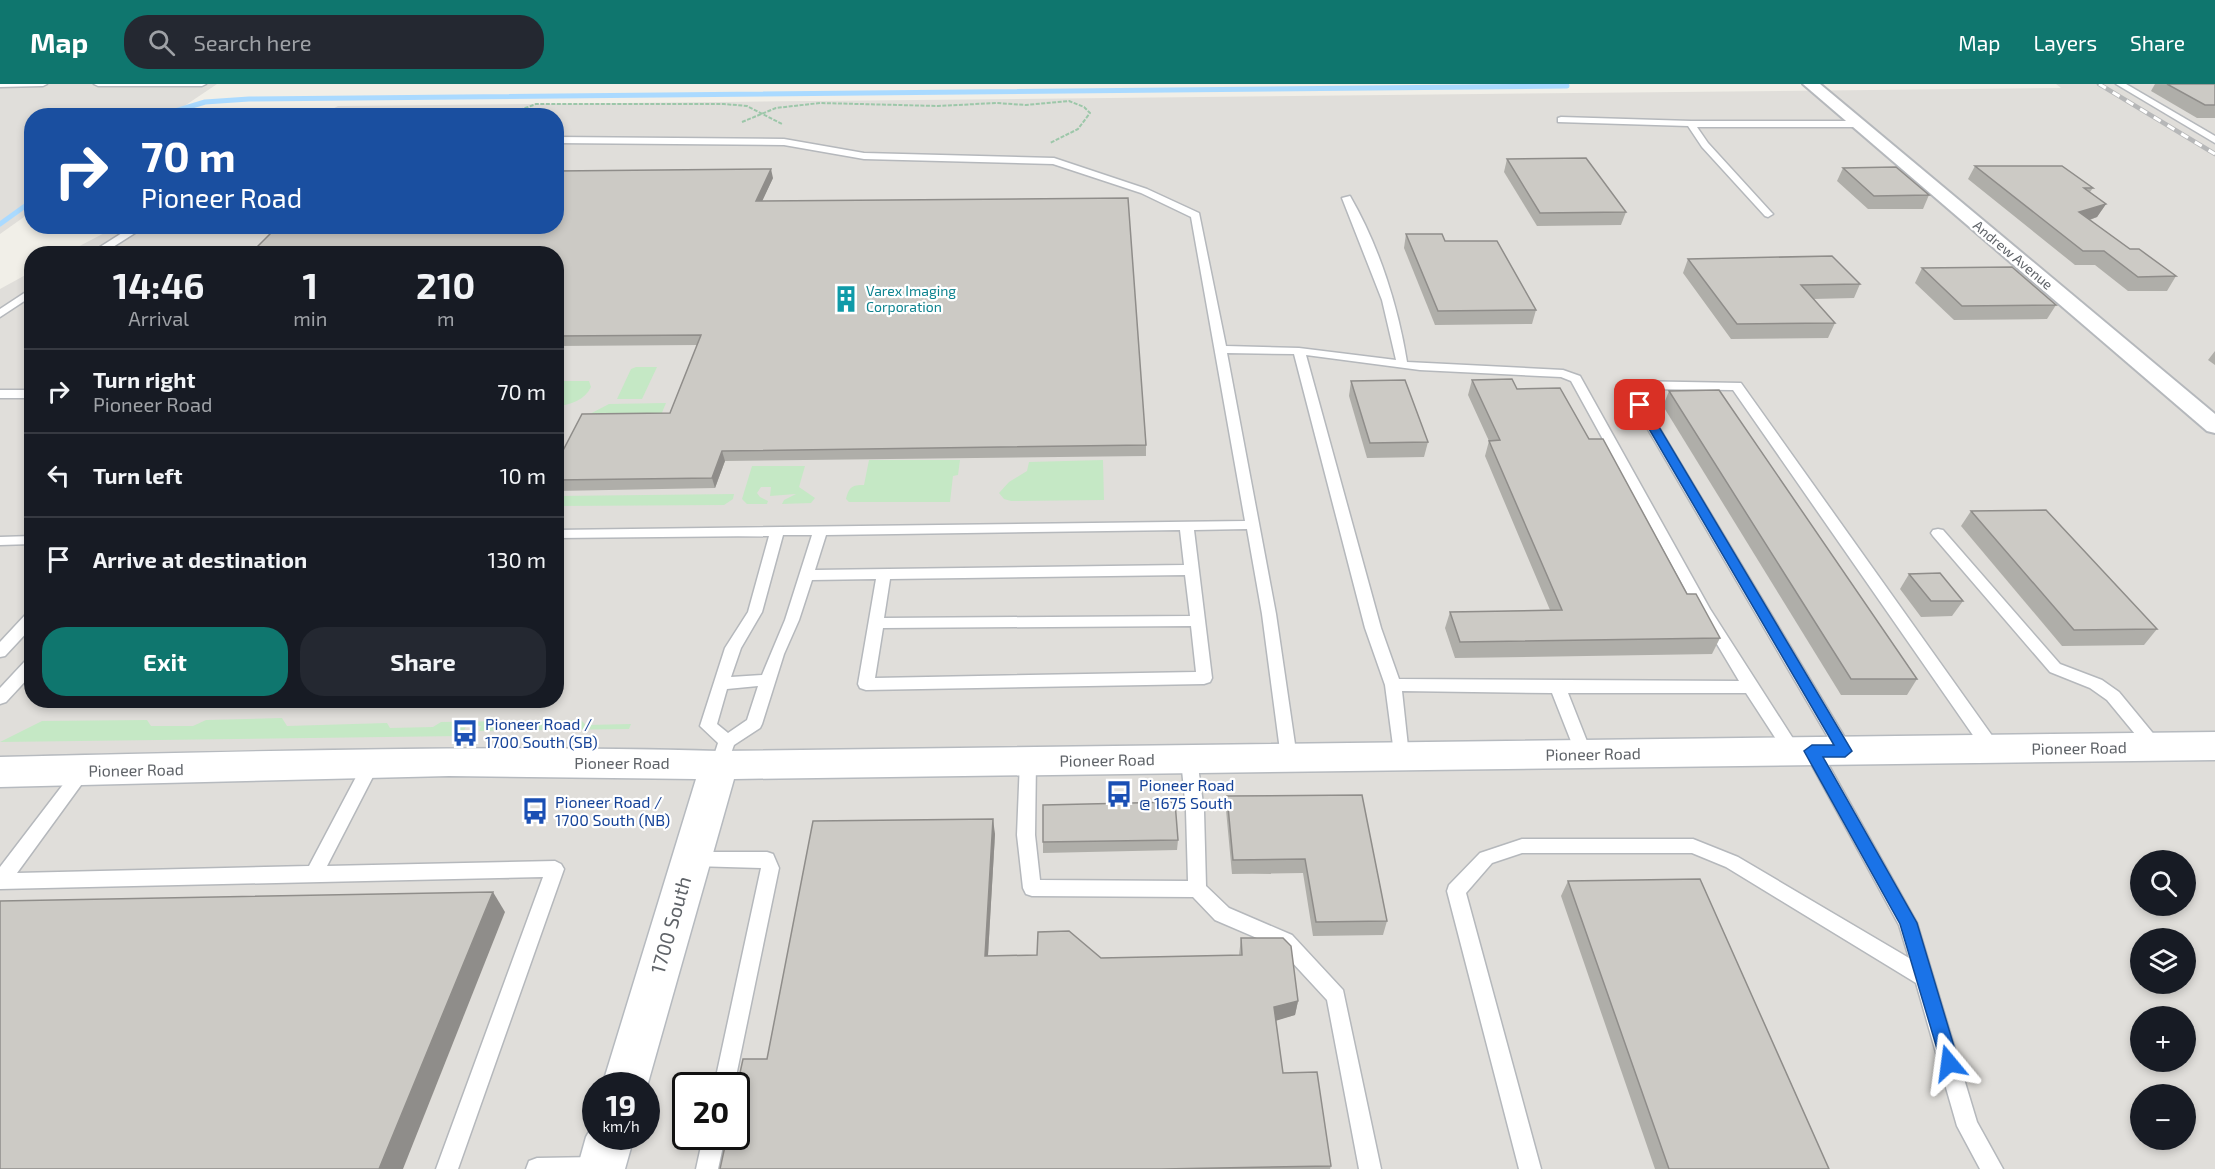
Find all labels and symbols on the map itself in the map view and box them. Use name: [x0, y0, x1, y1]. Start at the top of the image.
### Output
street label: Andrew Avenue: [1970, 216, 2057, 293]
place label: Varex Imaging Corporation: [866, 282, 956, 315]
building icon: Varex Imaging Corporation: [831, 284, 861, 314]
pin: [1614, 379, 1665, 430]
place label: Pioneer Road / 1700 South (SB): [485, 714, 598, 751]
bus stop icon: Pioneer Road / 1700 South (SB): [450, 718, 480, 748]
street label: Pioneer Road: [2031, 737, 2127, 758]
street label: Pioneer Road: [1545, 743, 1641, 764]
street label: Pioneer Road: [1059, 749, 1155, 770]
street label: Pioneer Road: [574, 753, 670, 772]
street label: Pioneer Road: [88, 759, 184, 780]
place label: Pioneer Road @ 1675 South: [1139, 775, 1234, 812]
bus stop icon: Pioneer Road @ 1675 South: [1104, 779, 1134, 809]
place label: Pioneer Road / 1700 South (NB): [555, 792, 670, 829]
bus stop icon: Pioneer Road / 1700 South (NB): [520, 796, 550, 826]
street label: 1700 South: [645, 873, 695, 976]
position arrow: [1917, 1031, 1981, 1095]
speed limit sign: 20: [672, 1072, 750, 1150]

